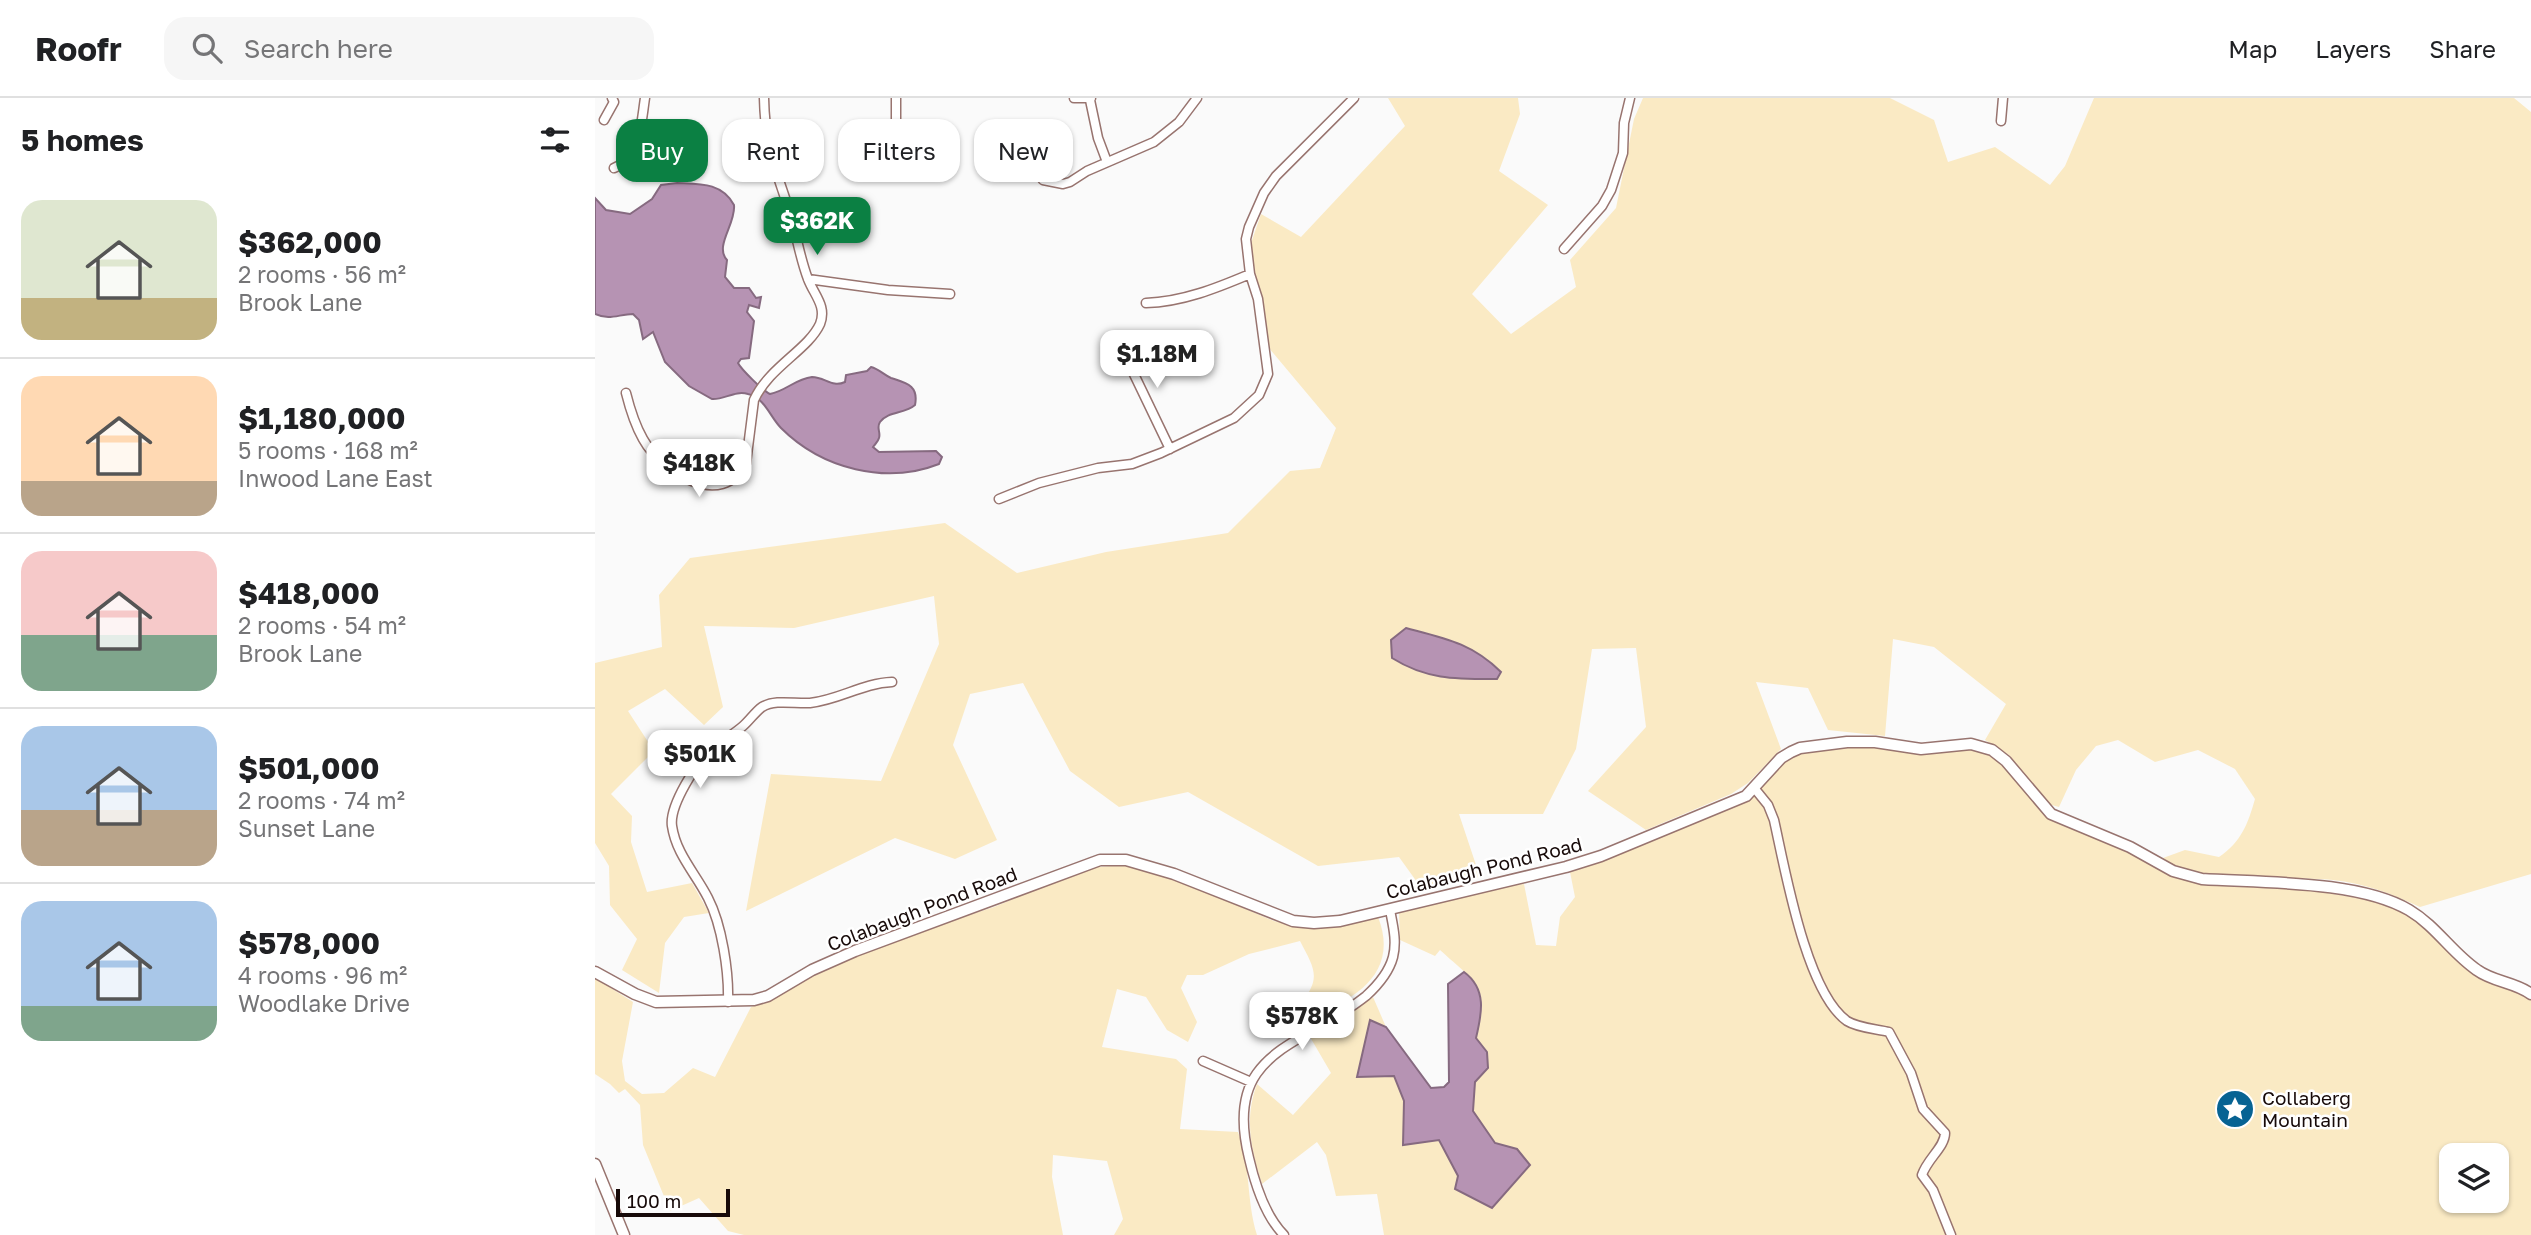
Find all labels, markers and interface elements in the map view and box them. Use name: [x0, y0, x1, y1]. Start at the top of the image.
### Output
search box: [164, 17, 654, 80]
text: Roofr: [35, 29, 122, 68]
icon: search: [188, 29, 226, 67]
text: Search here: [244, 33, 393, 64]
text: Map: [2228, 34, 2277, 63]
text: Layers: [2315, 34, 2391, 63]
text: Share: [2429, 34, 2496, 63]
chip: Buy: [616, 119, 708, 182]
chip: Rent: [722, 119, 824, 182]
chip: Filters: [838, 119, 960, 182]
chip: New: [974, 119, 1073, 182]
icon: filters: [536, 121, 574, 159]
text: 5 homes: [21, 122, 144, 158]
pin: $362K: [768, 198, 866, 257]
text: $362K: [780, 206, 854, 234]
text: $362,000: [238, 224, 382, 260]
icon: home: [77, 228, 161, 312]
text: 2 rooms · 56 m²: [238, 260, 406, 288]
text: Brook Lane: [238, 288, 362, 316]
pin: $1.18M: [1100, 330, 1214, 390]
text: $1.18M: [1116, 339, 1198, 367]
text: $1,180,000: [238, 400, 405, 436]
icon: home: [77, 404, 161, 488]
text: 5 rooms · 168 m²: [238, 436, 418, 464]
pin: $418K: [650, 440, 748, 499]
text: $418K: [662, 448, 736, 476]
text: Inwood Lane East: [238, 464, 433, 492]
text: $418,000: [238, 575, 380, 611]
icon: home: [77, 579, 161, 663]
text: 2 rooms · 54 m²: [238, 611, 406, 639]
text: Brook Lane: [238, 639, 362, 667]
pin: $501K: [651, 730, 749, 790]
text: $501K: [664, 739, 736, 767]
text: $501,000: [238, 750, 379, 786]
icon: home: [77, 754, 161, 838]
text: 2 rooms · 74 m²: [238, 786, 405, 814]
text: Sunset Lane: [238, 814, 375, 842]
street label: Colabaugh Pond Road: [1383, 832, 1584, 903]
street label: Colabaugh Pond Road: [824, 862, 1020, 955]
text: $578,000: [238, 925, 380, 961]
icon: home: [77, 929, 161, 1013]
text: 4 rooms · 96 m²: [238, 961, 407, 989]
text: Woodlake Drive: [238, 989, 410, 1017]
pin: $578K: [1253, 992, 1351, 1052]
text: $578K: [1265, 1001, 1339, 1029]
place label: Collaberg Mountain: [2262, 1086, 2351, 1131]
place icon: Collaberg Mountain: [2214, 1088, 2256, 1130]
map controls: [2439, 1143, 2509, 1213]
button: layers: [2439, 1143, 2509, 1213]
scale bar: [616, 1186, 730, 1218]
text: 100 m: [627, 1189, 681, 1212]

